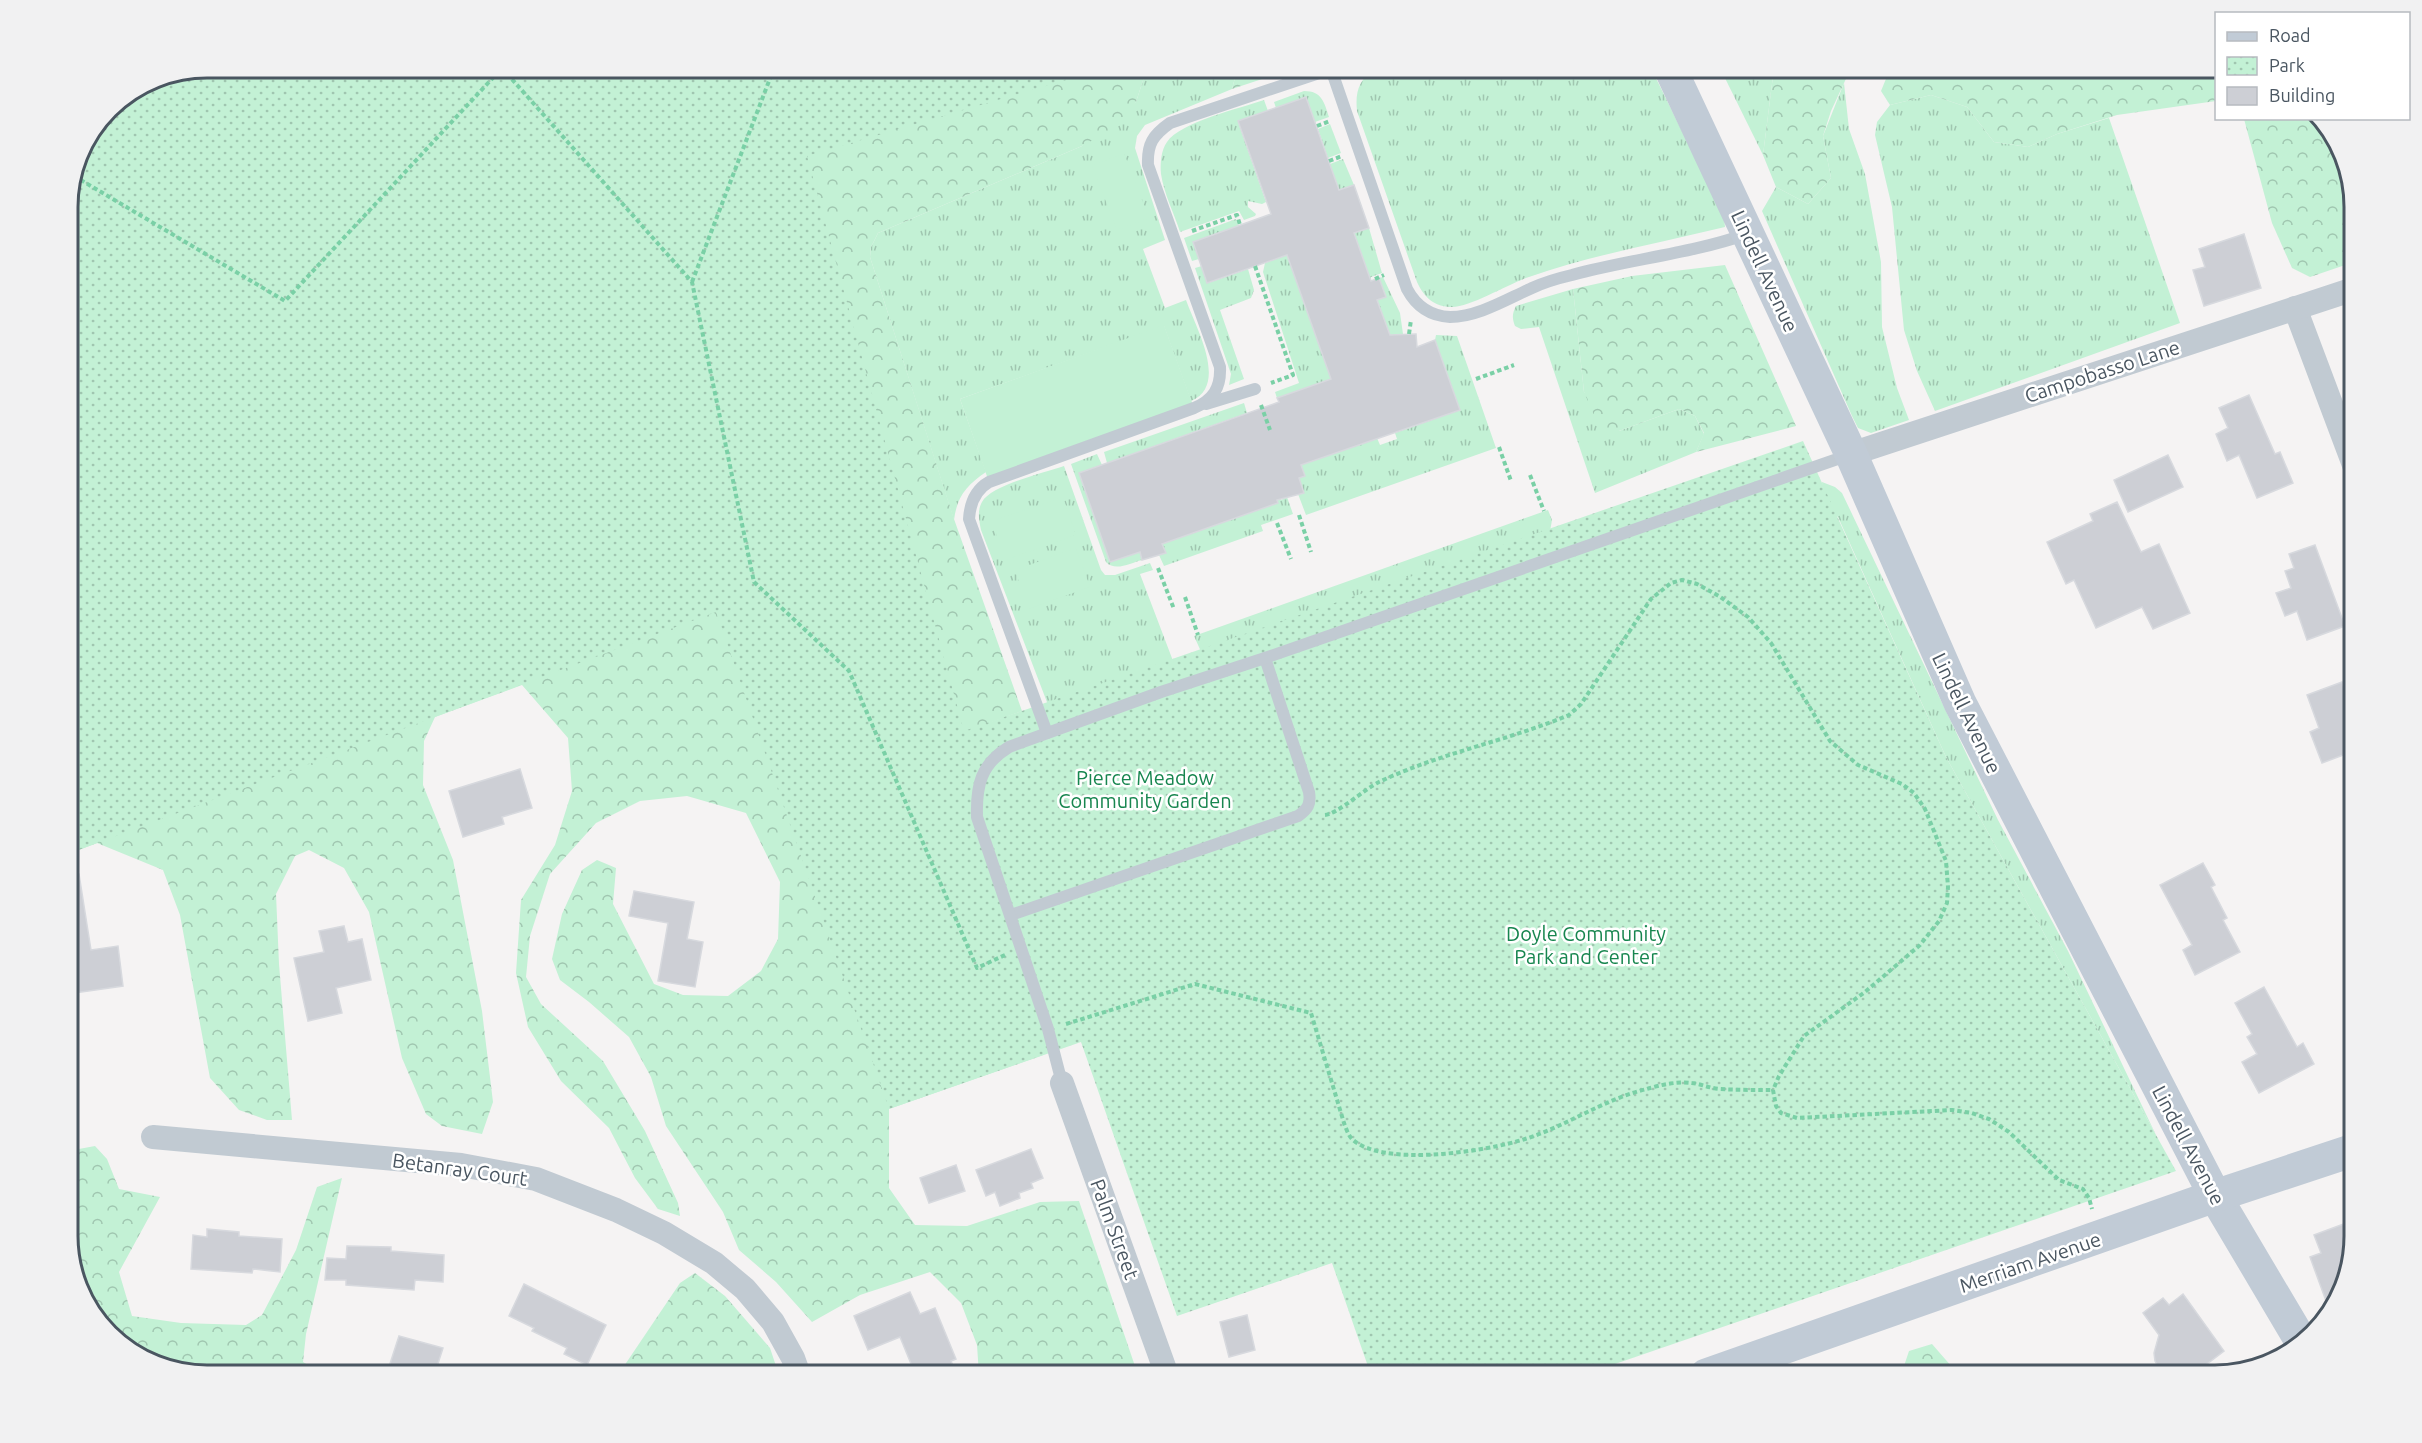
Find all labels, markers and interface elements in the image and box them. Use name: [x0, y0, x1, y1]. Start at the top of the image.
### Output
legend: [2215, 12, 2410, 120]
text: Road: [2269, 25, 2311, 45]
text: Park: [2269, 55, 2305, 75]
text: Building: [2269, 85, 2335, 105]
street label: Lindell Avenue: [1727, 206, 1803, 336]
street label: Campobasso Lane: [2022, 335, 2182, 407]
street label: Lindell Avenue: [1928, 649, 2006, 777]
park label: Pierce Meadow Community Garden: [1058, 766, 1232, 812]
park label: Doyle Community Park and Center: [1506, 922, 1666, 968]
street label: Lindell Avenue: [2148, 1081, 2230, 1209]
street label: Betanray Court: [391, 1148, 529, 1190]
street label: Palm Street: [1086, 1176, 1144, 1282]
street label: Merriam Avenue: [1956, 1227, 2104, 1297]

